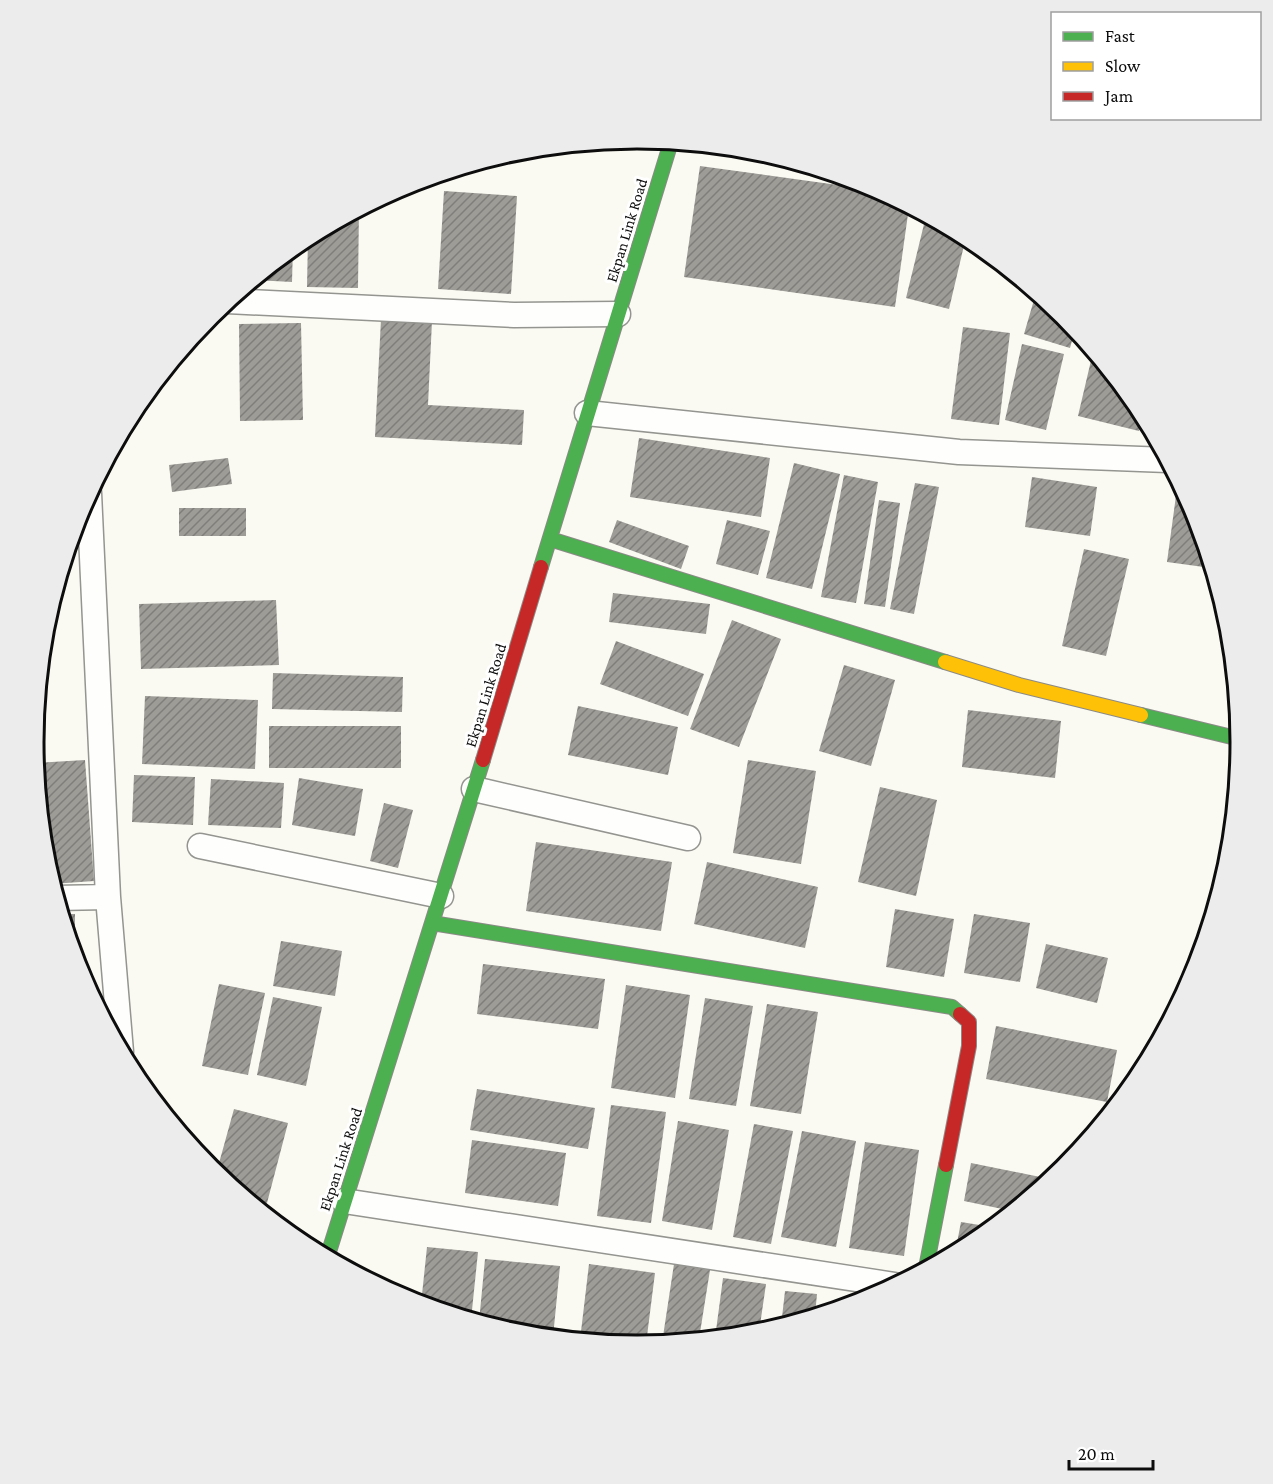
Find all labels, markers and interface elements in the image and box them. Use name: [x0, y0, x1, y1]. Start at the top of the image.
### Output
legend: [1051, 12, 1261, 120]
text: Fast: [1105, 26, 1136, 46]
text: Slow: [1105, 56, 1141, 76]
text: Jam: [1103, 86, 1134, 106]
street label: Ekpan Link Road: [603, 176, 651, 284]
street label: Ekpan Link Road: [462, 641, 510, 749]
street label: Ekpan Link Road: [316, 1105, 366, 1213]
scale bar: [1069, 1433, 1153, 1471]
text: 20 m: [1078, 1444, 1115, 1464]

